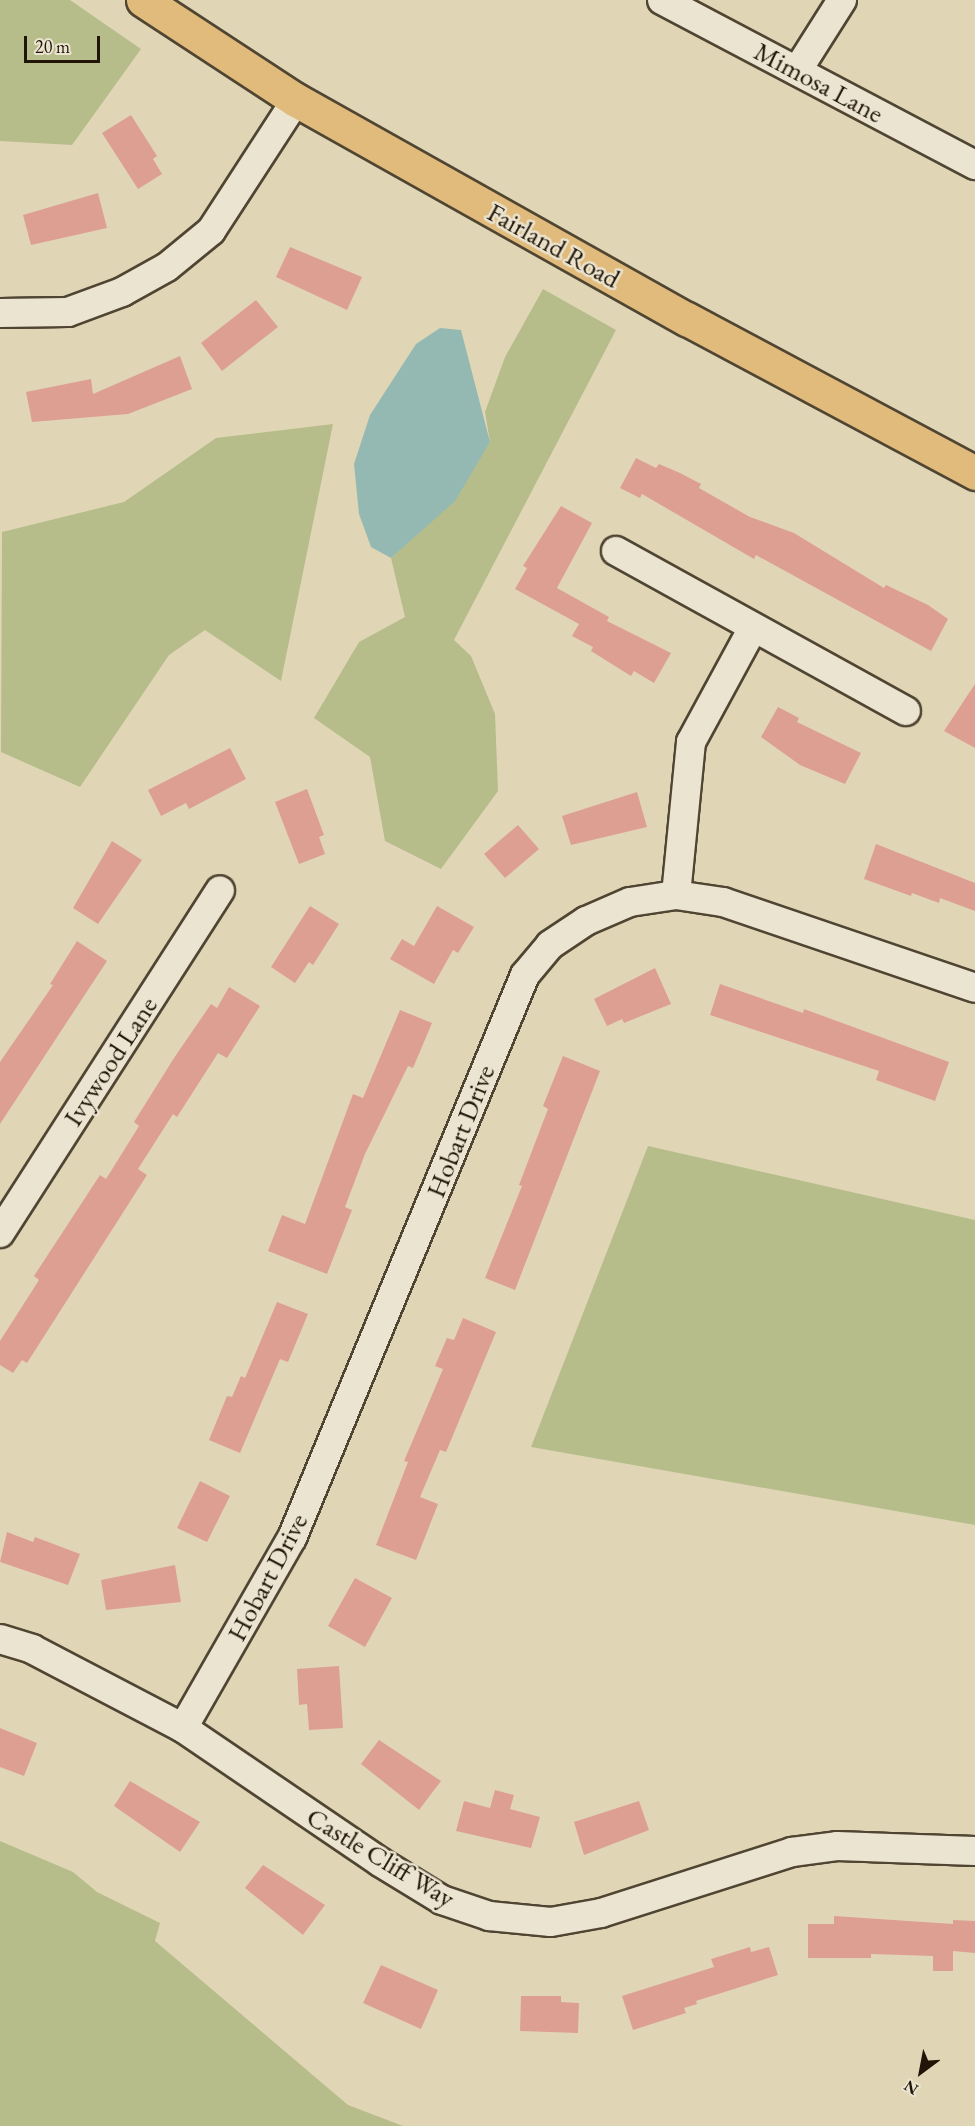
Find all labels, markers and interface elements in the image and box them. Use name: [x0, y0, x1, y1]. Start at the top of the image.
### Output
scale bar: [27, 24, 104, 62]
street label: Mimosa Lane: [749, 34, 889, 130]
text: 20 m: [35, 35, 70, 58]
street label: Fairland Road: [482, 195, 626, 295]
street label: Ivywood Lane: [56, 990, 164, 1132]
street label: Hobart Drive: [419, 1060, 501, 1202]
street label: Hobart Drive: [220, 1508, 314, 1646]
street label: Castle Cliff Way: [301, 1800, 461, 1914]
north arrow: [891, 2042, 951, 2102]
text: N: [900, 2075, 922, 2100]

